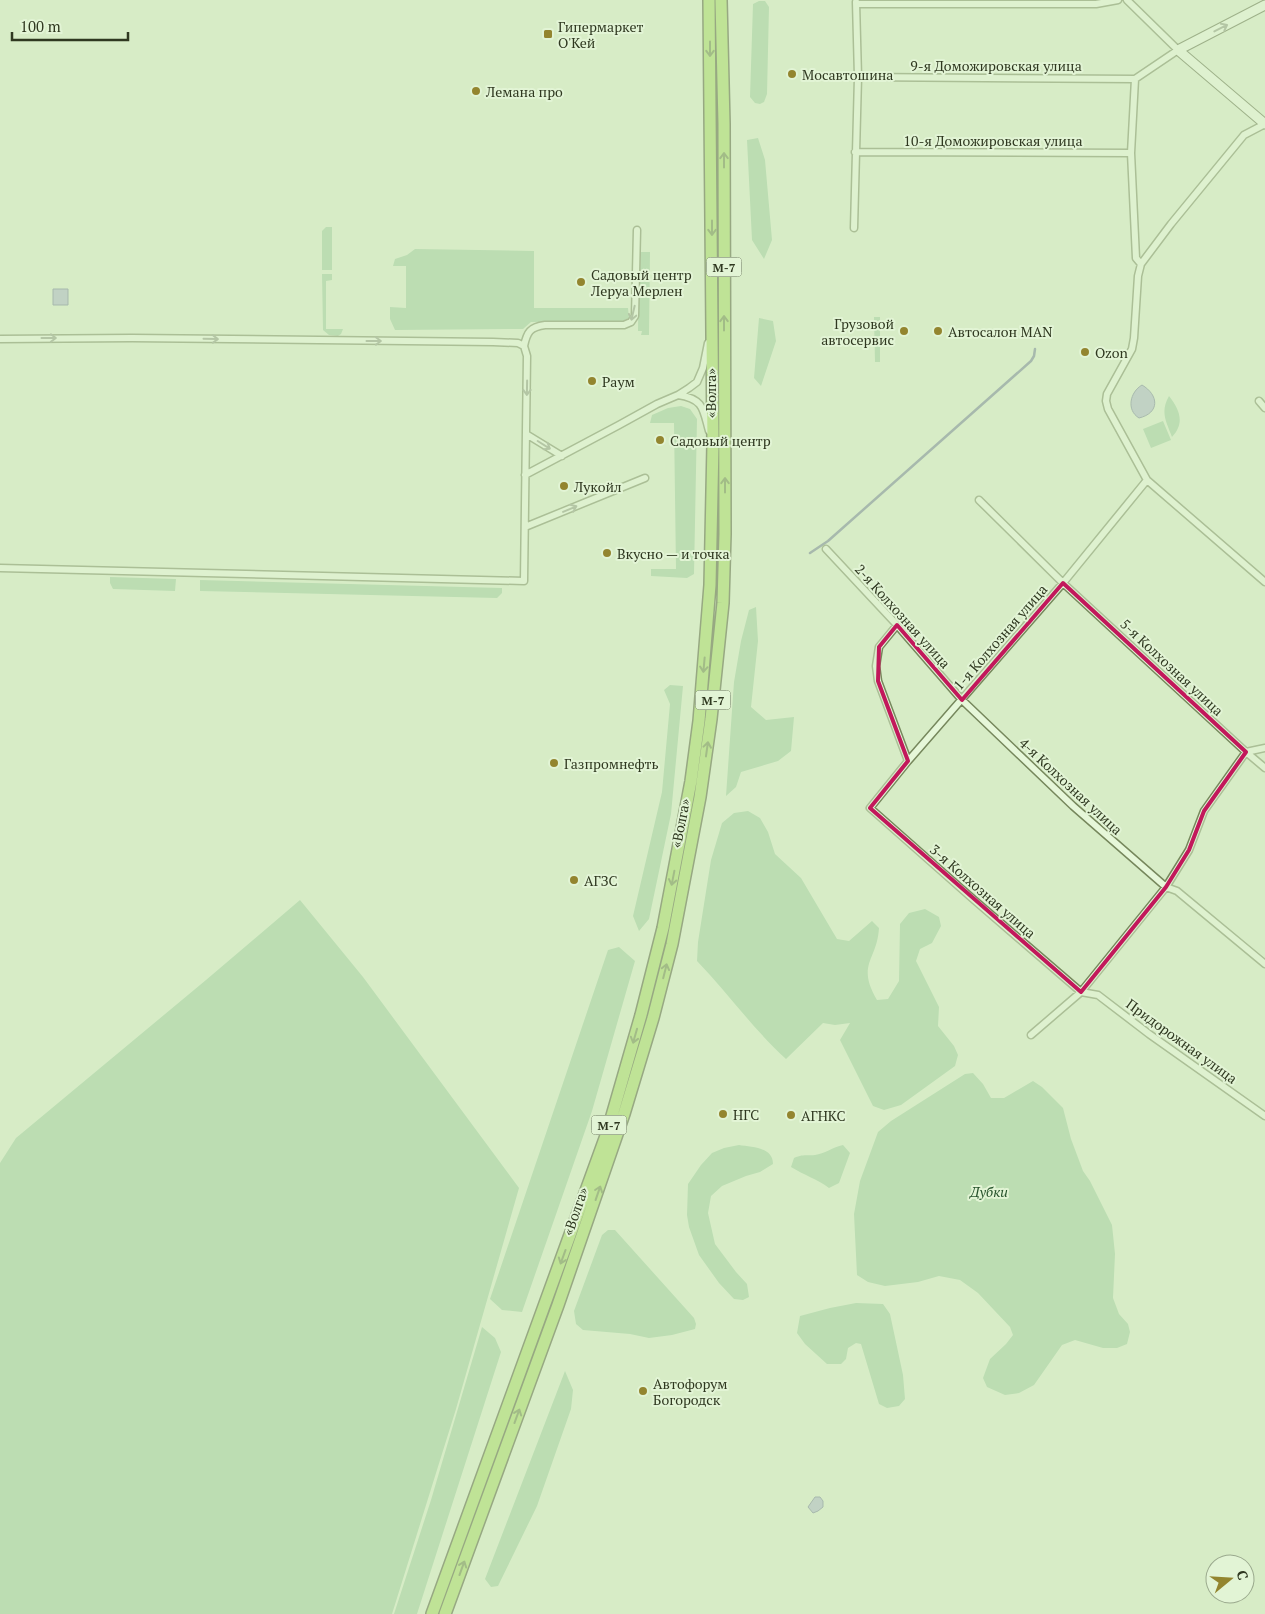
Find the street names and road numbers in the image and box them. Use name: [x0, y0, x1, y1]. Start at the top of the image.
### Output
street label: 9-я Доможировская улица: [910, 56, 1082, 75]
street label: 10-я Доможировская улица: [904, 131, 1082, 150]
road number: М-7: [706, 258, 742, 276]
street label: «Волга»: [701, 368, 720, 418]
street label: 2-я Колхозная улица: [851, 560, 955, 672]
street label: 1-я Колхозная улица: [949, 580, 1051, 694]
street label: 5-я Колхозная улица: [1116, 614, 1228, 720]
road number: М-7: [696, 690, 730, 710]
street label: 4-я Колхозная улица: [1015, 733, 1127, 839]
street label: «Волга»: [666, 796, 694, 849]
street label: 3-я Колхозная улица: [926, 840, 1040, 942]
street label: Придорожная улица: [1123, 994, 1241, 1088]
road number: М-7: [592, 1116, 626, 1134]
street label: «Волга»: [558, 1184, 592, 1238]

